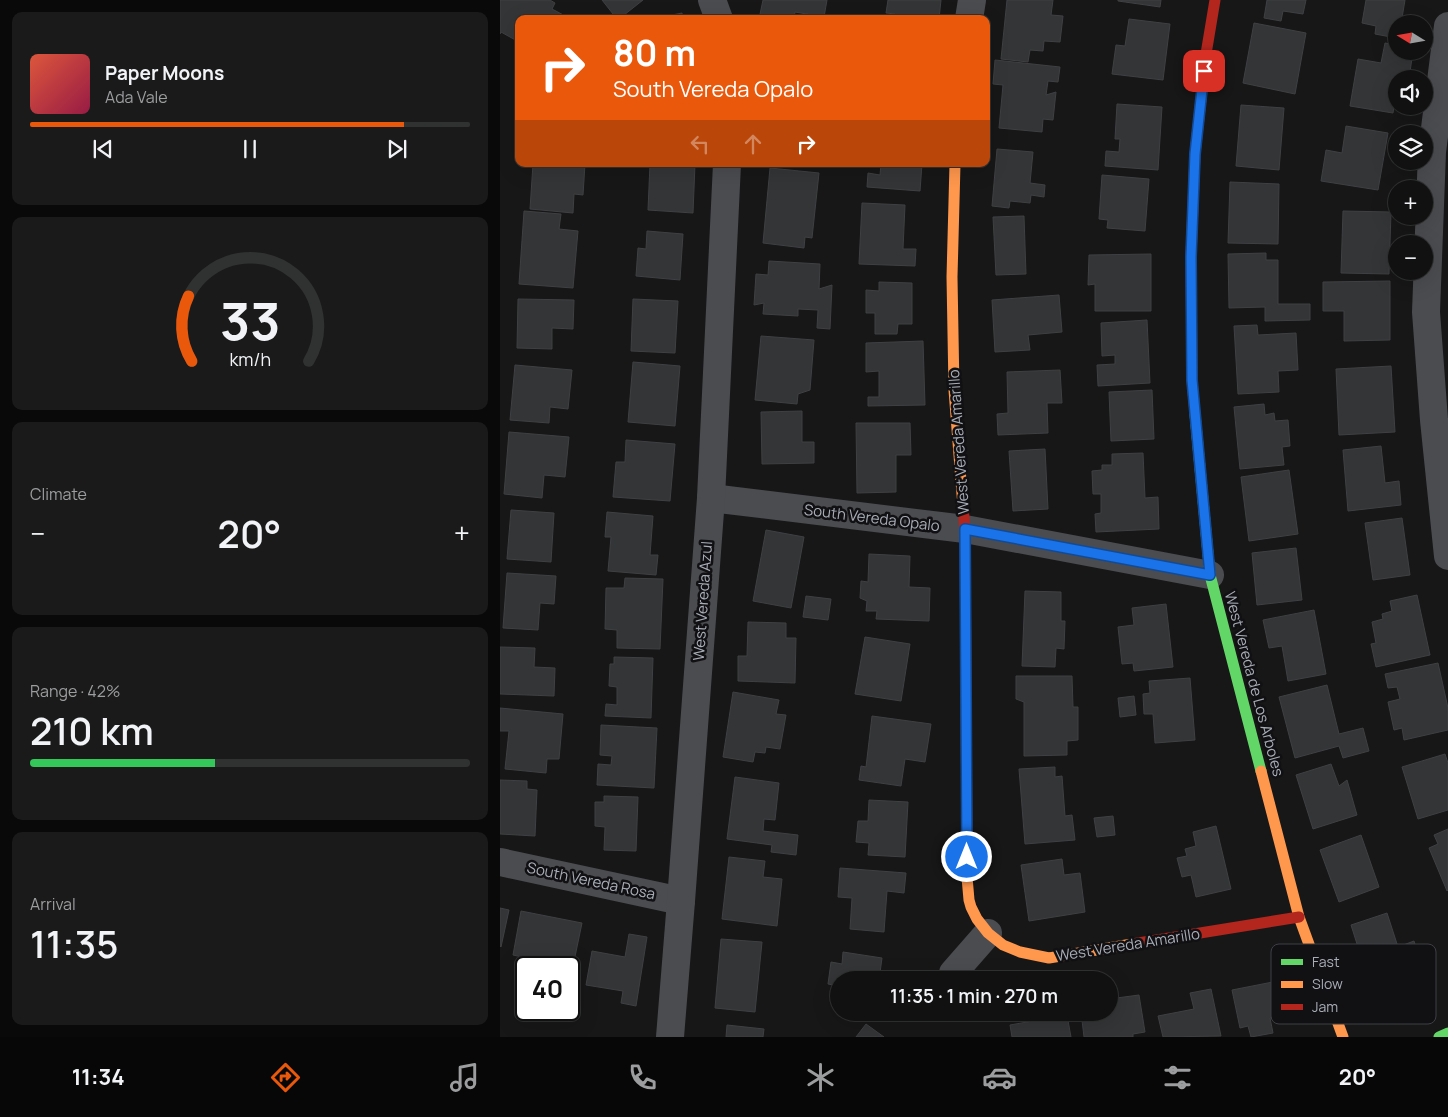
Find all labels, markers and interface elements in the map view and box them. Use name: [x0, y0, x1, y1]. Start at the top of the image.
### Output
north arrow: [1388, 15, 1432, 60]
map controls: [1388, 15, 1433, 280]
text: 80 m: [613, 29, 696, 77]
icon: right: [530, 35, 595, 100]
pin: [1183, 50, 1225, 92]
icon: arrive: [1190, 57, 1218, 85]
text: Paper Moons: [105, 60, 224, 86]
button: sound: [1388, 70, 1433, 115]
text: South Vereda Opalo: [613, 74, 813, 104]
text: Ada Vale: [105, 86, 168, 108]
button: layers: [1388, 125, 1433, 170]
icon: left: [686, 130, 714, 158]
icon: ahead: [739, 130, 767, 158]
icon: right: [792, 130, 820, 158]
icon: previous: [89, 135, 117, 163]
icon: pause: [236, 135, 264, 163]
icon: next: [383, 135, 411, 163]
button: +: [1388, 180, 1433, 225]
button: −: [1388, 235, 1433, 280]
text: 33: [220, 285, 280, 356]
text: km/h: [229, 347, 271, 371]
street label: West Vereda Amarillo: [943, 369, 974, 515]
text: Climate: [30, 483, 87, 505]
street label: South Vereda Opalo: [803, 499, 941, 536]
text: 20°: [218, 507, 281, 559]
text: −: [30, 514, 45, 552]
text: +: [454, 514, 470, 552]
street label: West Vereda Azul: [688, 540, 717, 661]
street label: West Vereda de Los Arboles: [1220, 589, 1289, 779]
text: Range · 42%: [30, 680, 120, 702]
text: 210 km: [30, 704, 154, 756]
position arrow: [940, 830, 992, 882]
street label: South Vereda Rosa: [525, 857, 657, 904]
text: Arrival: [30, 893, 76, 915]
text: 11:35: [30, 917, 118, 969]
street label: West Vereda Amarillo: [1055, 923, 1201, 966]
legend: [1271, 944, 1436, 1024]
text: Fast: [1312, 952, 1340, 971]
speed limit sign: 40: [515, 956, 580, 1021]
text: Slow: [1312, 974, 1343, 993]
text: 11:35 · 1 min · 270 m: [890, 983, 1058, 1009]
text: Jam: [1312, 997, 1338, 1016]
icon: directions: [268, 1060, 303, 1095]
icon: music: [447, 1060, 482, 1095]
icon: phone: [625, 1060, 660, 1095]
icon: climate: [803, 1060, 838, 1095]
icon: car: [982, 1060, 1017, 1095]
icon: filters: [1160, 1060, 1195, 1095]
text: 11:34: [72, 1062, 125, 1092]
text: 20°: [1339, 1062, 1376, 1092]

